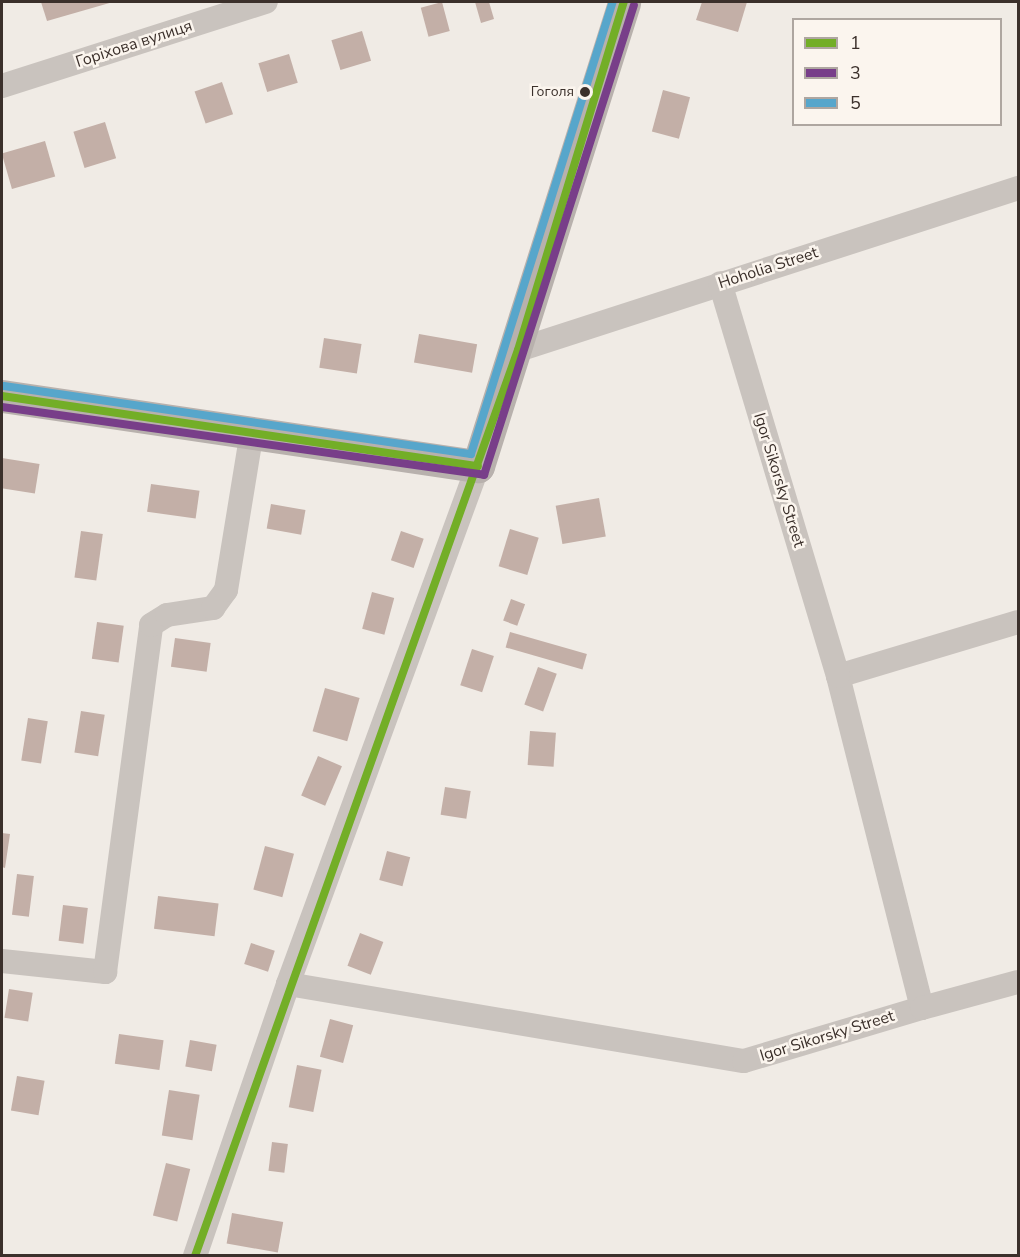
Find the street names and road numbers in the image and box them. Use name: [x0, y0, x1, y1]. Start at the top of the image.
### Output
street label: Горіхова вулиця: [73, 16, 195, 72]
street label: Hoholia Street: [716, 243, 820, 293]
street label: Igor Sikorsky Street: [749, 410, 809, 550]
street label: Igor Sikorsky Street: [757, 1006, 897, 1066]

